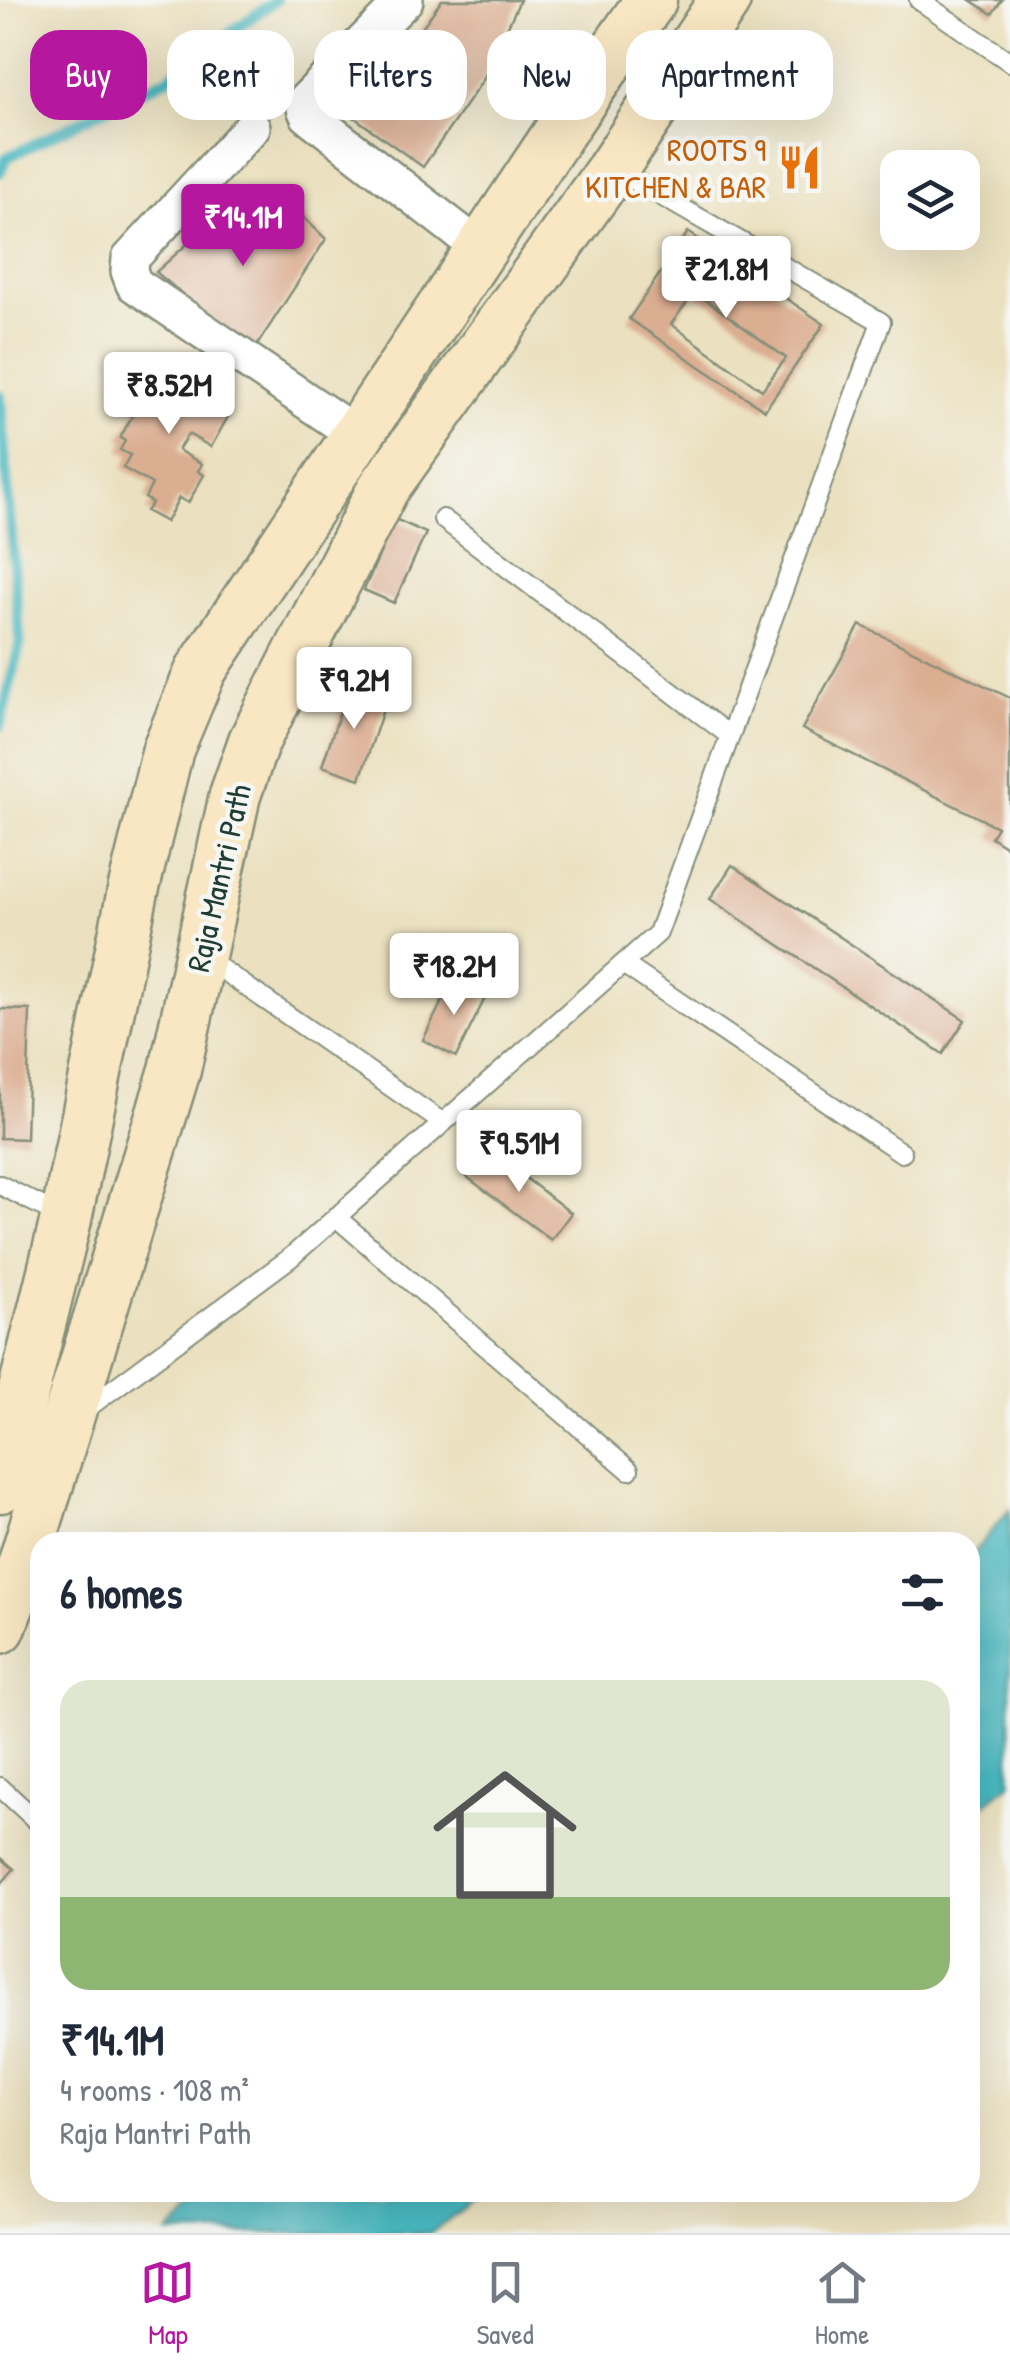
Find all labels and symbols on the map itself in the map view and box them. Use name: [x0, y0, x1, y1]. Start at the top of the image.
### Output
place label: ROOTS 9 KITCHEN & BAR: [585, 128, 766, 208]
restaurant icon: ROOTS 9 KITCHEN & BAR: [775, 144, 823, 192]
pin: ₹14.1M: [162, 184, 324, 269]
pin: ₹21.8M: [645, 236, 807, 321]
pin: ₹8.52M: [88, 352, 250, 437]
pin: ₹9.2M: [284, 647, 424, 732]
street label: Raja Mantri Path: [176, 780, 261, 976]
pin: ₹18.2M: [373, 933, 535, 1018]
pin: ₹9.51M: [438, 1110, 600, 1195]

